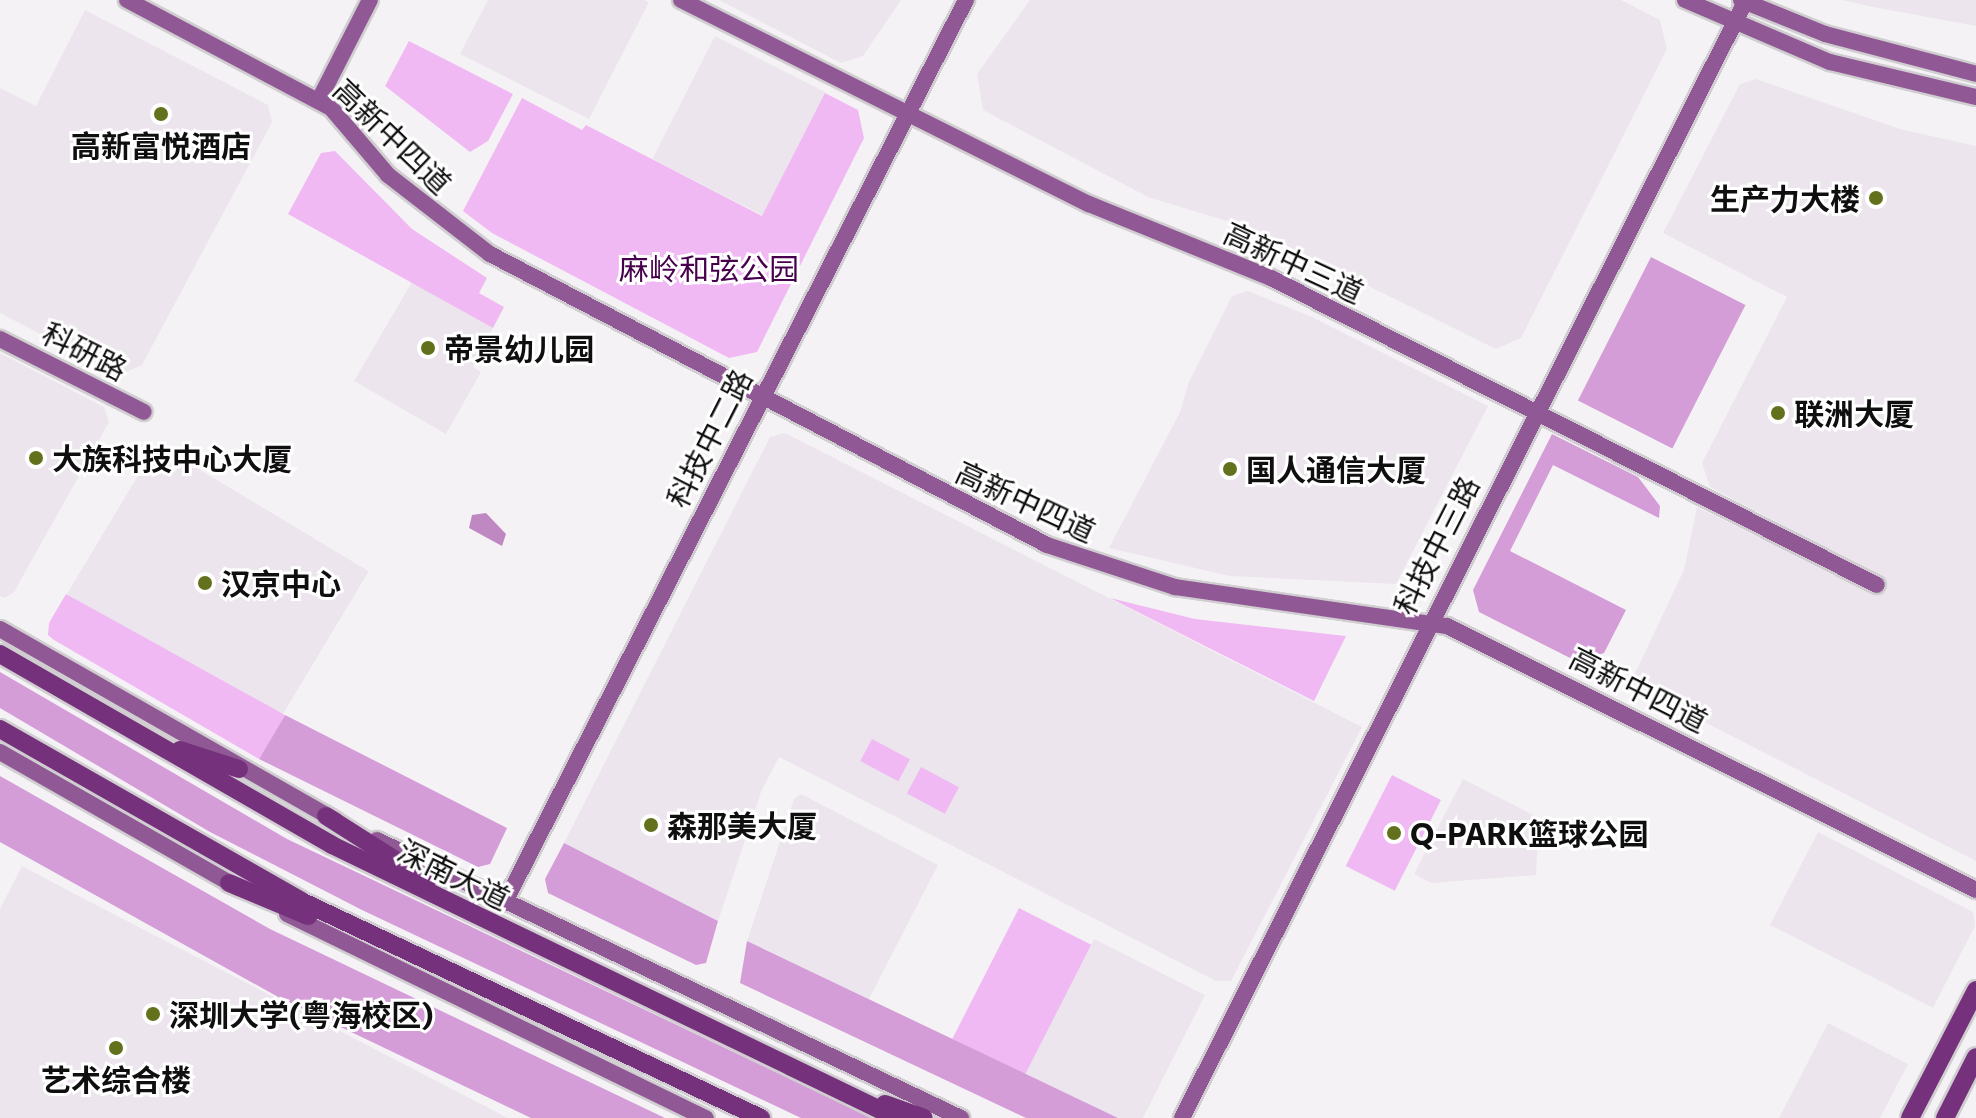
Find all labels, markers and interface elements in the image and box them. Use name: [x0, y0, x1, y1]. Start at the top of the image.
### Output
street label: 高新中四道: [327, 71, 459, 201]
marker: 高新富悦酒店: [152, 105, 170, 123]
place label: 高新富悦酒店: [71, 127, 251, 163]
place label: 生产力大楼: [1710, 180, 1860, 216]
marker: 生产力大楼: [1867, 189, 1885, 207]
street label: 高新中三道: [1218, 214, 1370, 310]
park label: 麻岭和弦公园: [619, 250, 799, 286]
street label: 科研路: [37, 315, 133, 387]
place label: 帝景幼儿园: [444, 330, 594, 366]
marker: 帝景幼儿园: [419, 339, 437, 357]
street label: 科技中二路: [659, 363, 759, 513]
place label: 联洲大厦: [1794, 395, 1914, 431]
marker: 联洲大厦: [1769, 404, 1787, 422]
place label: 大族科技中心大厦: [52, 440, 292, 476]
marker: 大族科技中心大厦: [27, 449, 45, 467]
place label: 国人通信大厦: [1246, 451, 1426, 487]
street label: 高新中四道: [950, 453, 1102, 549]
marker: 国人通信大厦: [1221, 460, 1239, 478]
street label: 科技中三路: [1386, 470, 1486, 620]
place label: 汉京中心: [221, 565, 341, 601]
marker: 汉京中心: [196, 574, 214, 592]
street label: 高新中四道: [1564, 639, 1714, 739]
place label: 森那美大厦: [667, 807, 817, 843]
place label: Q-PARK篮球公园: [1410, 815, 1648, 851]
marker: 森那美大厦: [642, 816, 660, 834]
marker: Q-PARK篮球公园: [1385, 824, 1403, 842]
street label: 深南大道: [392, 832, 516, 916]
place label: 深圳大学(粤海校区): [169, 996, 434, 1032]
marker: 深圳大学(粤海校区): [144, 1005, 162, 1023]
marker: 艺术综合楼: [107, 1039, 125, 1057]
place label: 艺术综合楼: [41, 1061, 191, 1097]

